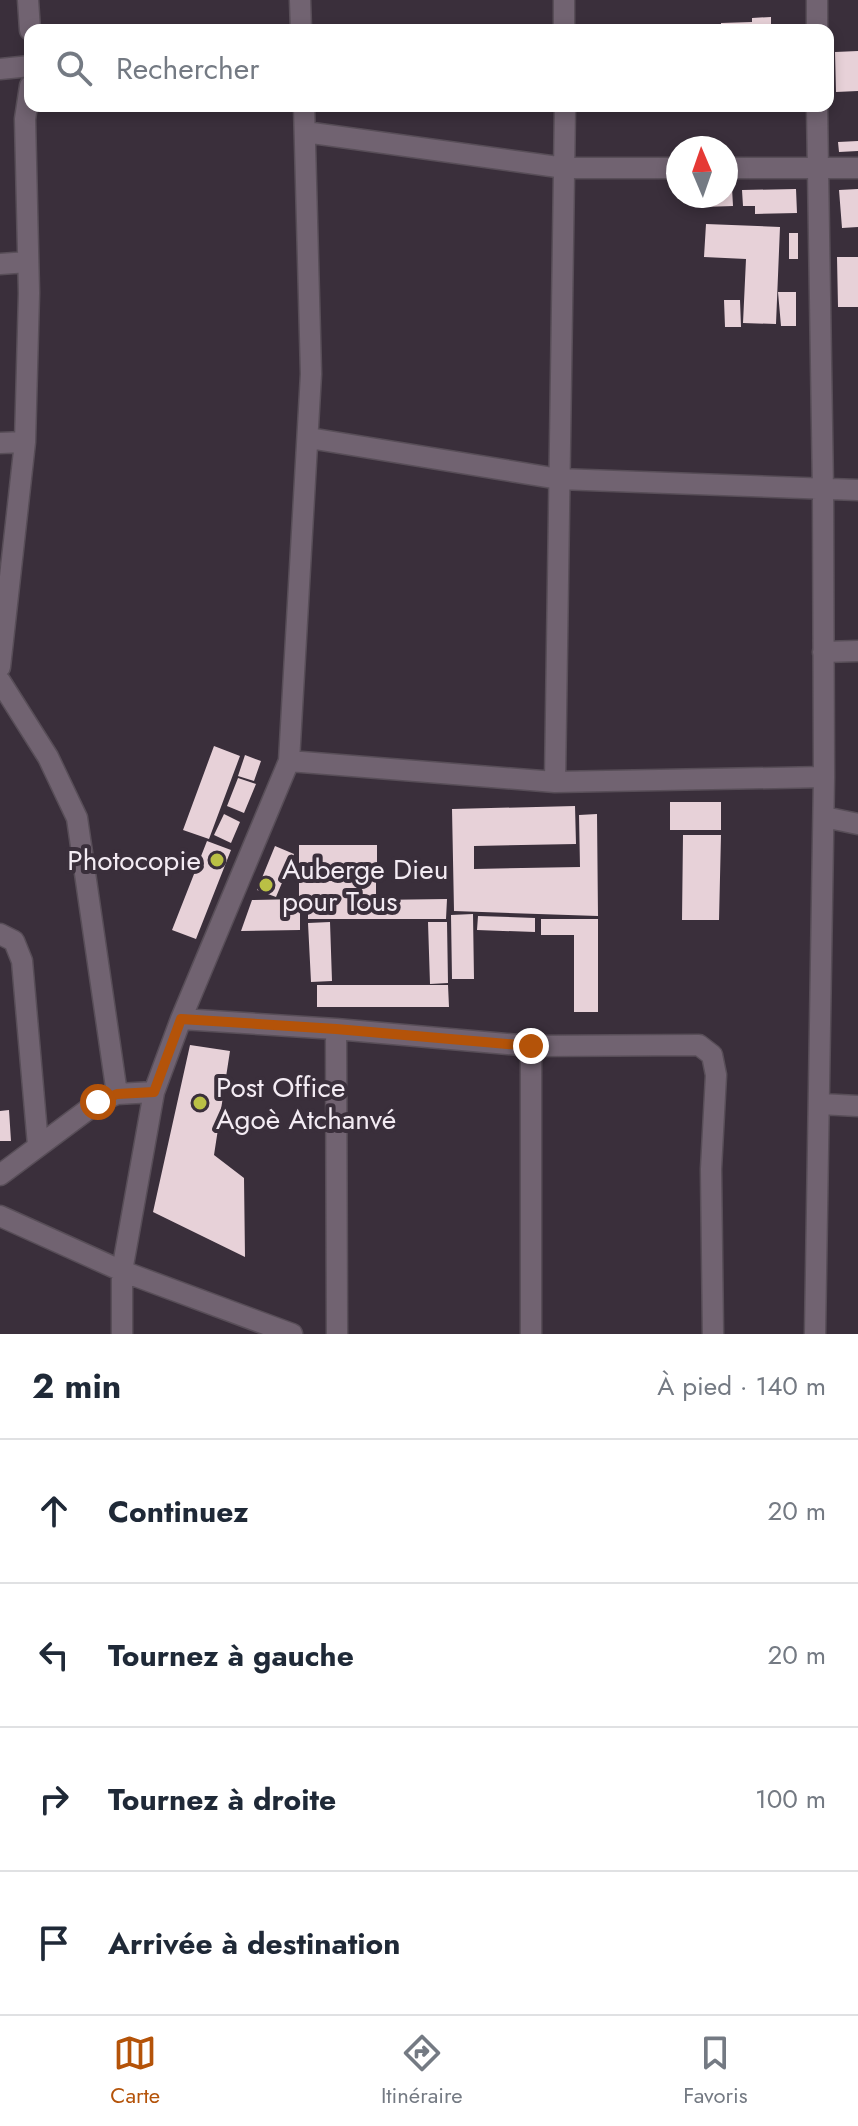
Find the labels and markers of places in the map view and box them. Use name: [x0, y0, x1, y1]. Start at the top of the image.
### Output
place label: Photocopie: [67, 840, 201, 881]
place label: Auberge Dieu pour Tous: [282, 849, 448, 922]
marker: Photocopie: [208, 851, 226, 869]
marker: Auberge Dieu pour Tous: [257, 876, 275, 894]
place label: Post Office Agoè Atchanvé: [216, 1067, 396, 1140]
marker: Post Office Agoè Atchanvé: [191, 1094, 209, 1112]

